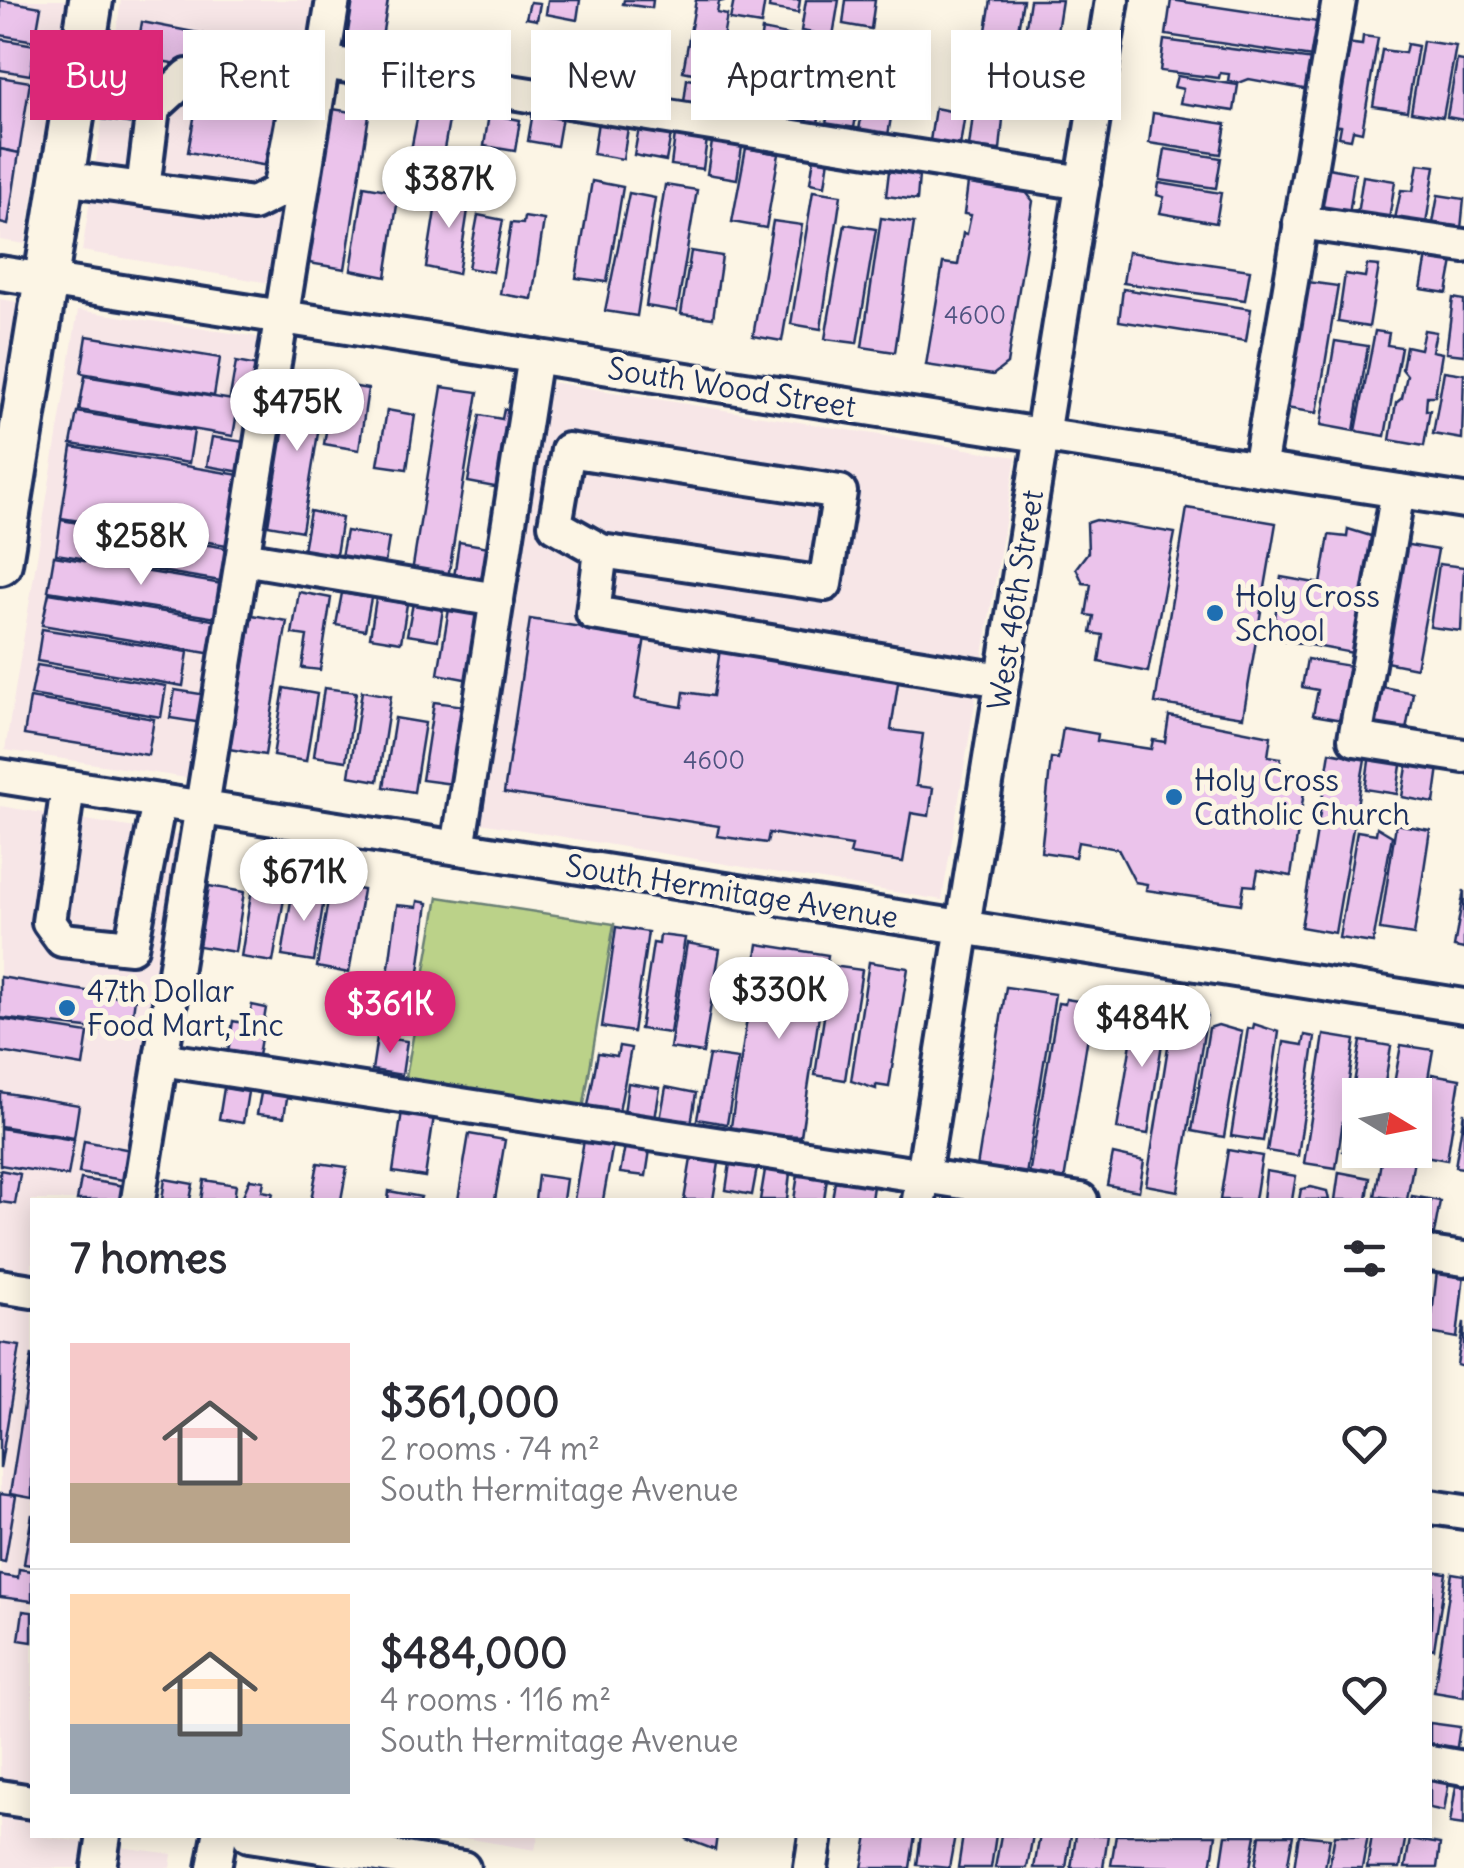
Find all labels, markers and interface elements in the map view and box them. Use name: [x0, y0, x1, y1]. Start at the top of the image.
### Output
chip: Buy: [30, 30, 163, 120]
chip: Rent: [183, 30, 325, 120]
chip: Filters: [345, 30, 511, 120]
chip: New: [531, 30, 671, 120]
chip: Apartment: [691, 30, 931, 120]
chip: House: [951, 30, 1121, 120]
pin: $387K: [379, 146, 519, 231]
text: $387K: [404, 158, 494, 199]
house number: 4600: [944, 299, 1006, 331]
street label: South Wood Street: [605, 349, 859, 425]
pin: $475K: [227, 369, 367, 454]
text: $475K: [252, 381, 342, 422]
street label: West 46th Street: [979, 487, 1051, 713]
pin: $258K: [71, 503, 211, 588]
text: $258K: [95, 515, 187, 556]
place label: Holy Cross School: [1235, 577, 1380, 649]
marker: Holy Cross School: [1204, 602, 1226, 624]
house number: 4600: [683, 744, 745, 776]
place label: Holy Cross Catholic Church: [1194, 761, 1410, 833]
marker: Holy Cross Catholic Church: [1163, 786, 1185, 808]
pin: $671K: [234, 839, 374, 924]
street label: South Hermitage Avenue: [563, 846, 901, 936]
text: $671K: [262, 851, 346, 892]
pin: $330K: [709, 957, 849, 1042]
text: $330K: [732, 969, 826, 1010]
pin: $361K: [320, 971, 460, 1056]
place label: 47th Dollar Food Mart, Inc: [87, 972, 284, 1044]
text: $361K: [347, 983, 433, 1024]
pin: $484K: [1072, 985, 1212, 1070]
marker: 47th Dollar Food Mart, Inc: [56, 997, 78, 1019]
text: $484K: [1096, 997, 1188, 1038]
north arrow: [1342, 1078, 1432, 1168]
map controls: [1342, 1078, 1432, 1168]
icon: filters: [1337, 1231, 1392, 1286]
text: 7 homes: [70, 1232, 227, 1284]
text: $361,000: [380, 1376, 560, 1428]
icon: home: [150, 1383, 270, 1503]
icon: heart: [1337, 1416, 1392, 1471]
text: 2 rooms · 74 m²: [380, 1428, 600, 1469]
text: South Hermitage Avenue: [380, 1469, 739, 1510]
text: $484,000: [380, 1627, 568, 1679]
icon: home: [150, 1634, 270, 1754]
icon: heart: [1337, 1667, 1392, 1722]
text: 4 rooms · 116 m²: [380, 1679, 611, 1720]
text: South Hermitage Avenue: [380, 1720, 739, 1761]

